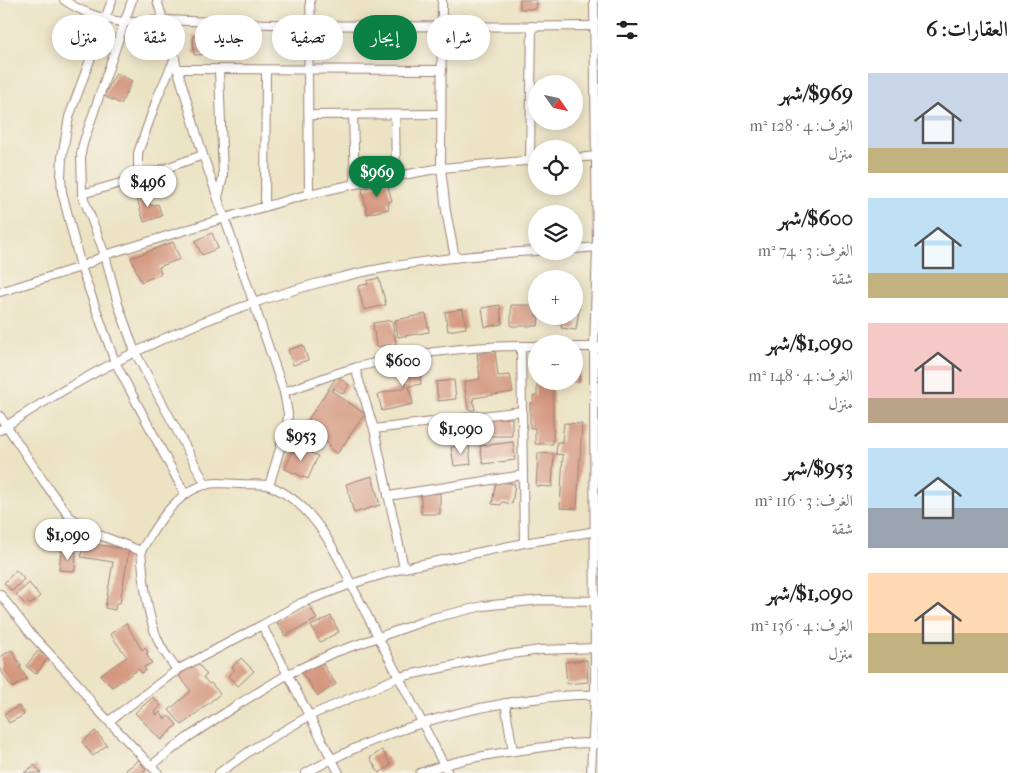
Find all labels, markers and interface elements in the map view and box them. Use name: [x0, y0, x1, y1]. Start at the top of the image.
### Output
chip: منزل: [52, 15, 115, 60]
chip: شقة: [125, 15, 185, 60]
chip: جديد: [195, 15, 262, 60]
chip: تصفية: [272, 15, 343, 60]
chip: إيجار: [353, 15, 417, 60]
chip: شراء: [427, 15, 490, 60]
icon: filters: [613, 16, 641, 44]
text: العقارات: 6: [926, 17, 1008, 41]
north arrow: [528, 75, 582, 130]
map controls: [528, 75, 583, 390]
text: $969/شهر: [779, 81, 853, 105]
icon: home: [908, 93, 968, 153]
text: الغرف: 4 · 128 m²: [750, 116, 853, 135]
button: locate: [528, 140, 583, 195]
text: منزل: [828, 144, 853, 163]
pin: $969: [347, 156, 407, 198]
text: $969: [360, 162, 394, 181]
pin: $496: [118, 166, 178, 208]
text: $496: [130, 172, 166, 191]
button: layers: [528, 205, 583, 260]
text: $600/شهر: [778, 206, 853, 230]
icon: home: [908, 218, 968, 278]
text: الغرف: 3 · 74 m²: [758, 241, 853, 260]
text: شقة: [832, 269, 853, 288]
button: +: [528, 270, 583, 325]
text: $1,090/شهر: [766, 331, 853, 355]
button: −: [528, 335, 583, 390]
icon: home: [908, 343, 968, 403]
pin: $600: [373, 344, 433, 387]
text: $600: [385, 351, 421, 370]
text: الغرف: 4 · 148 m²: [748, 366, 853, 385]
text: منزل: [828, 394, 853, 413]
pin: $1,090: [420, 412, 502, 455]
text: $1,090: [439, 419, 483, 438]
pin: $953: [271, 420, 331, 462]
text: $953: [286, 426, 316, 445]
text: $953/شهر: [784, 456, 853, 480]
icon: home: [908, 468, 968, 528]
text: الغرف: 3 · 116 m²: [754, 491, 853, 510]
pin: $1,090: [27, 518, 109, 561]
text: شقة: [832, 519, 853, 538]
text: $1,090: [46, 525, 90, 544]
text: $1,090/شهر: [766, 581, 853, 605]
icon: home: [908, 593, 968, 653]
text: الغرف: 4 · 136 m²: [751, 616, 853, 635]
text: منزل: [828, 644, 853, 663]

